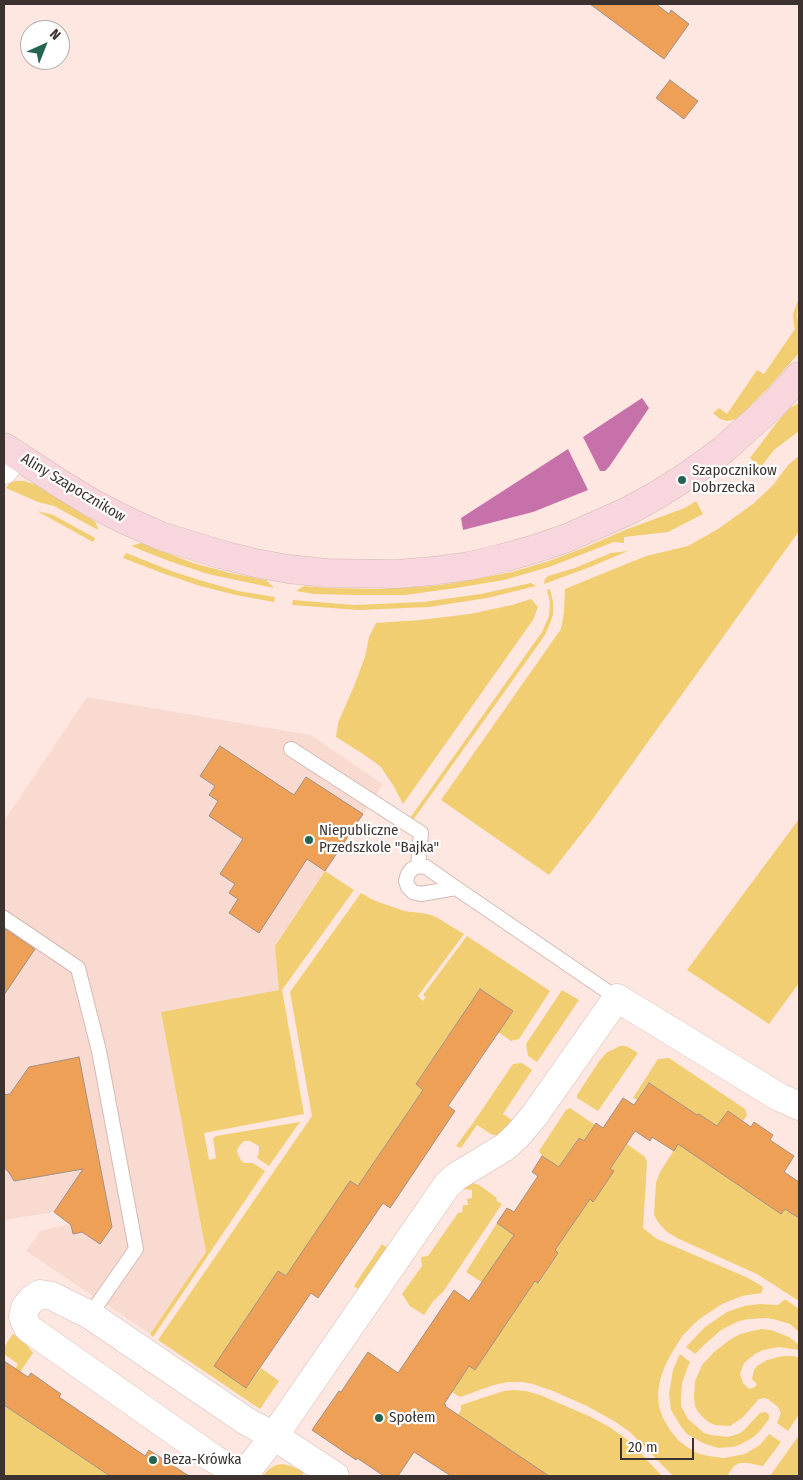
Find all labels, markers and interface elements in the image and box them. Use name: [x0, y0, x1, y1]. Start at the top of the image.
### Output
north arrow: [20, 20, 70, 70]
text: N: [46, 26, 64, 44]
street label: Aliny Szapocznikow: [18, 450, 128, 526]
place label: Szapocznikow Dobrzecka: [692, 462, 777, 497]
marker: Szapocznikow Dobrzecka: [676, 474, 688, 486]
place label: Niepubliczne Przedszkole "Bajka": [319, 822, 439, 857]
marker: Niepubliczne Przedszkole "Bajka": [303, 834, 315, 846]
place label: Społem: [389, 1409, 435, 1427]
marker: Społem: [373, 1412, 385, 1424]
scale bar: [623, 1428, 697, 1460]
text: 20 m: [628, 1438, 658, 1456]
place label: Beza-Krówka: [163, 1451, 242, 1469]
marker: Beza-Krówka: [147, 1454, 159, 1466]

